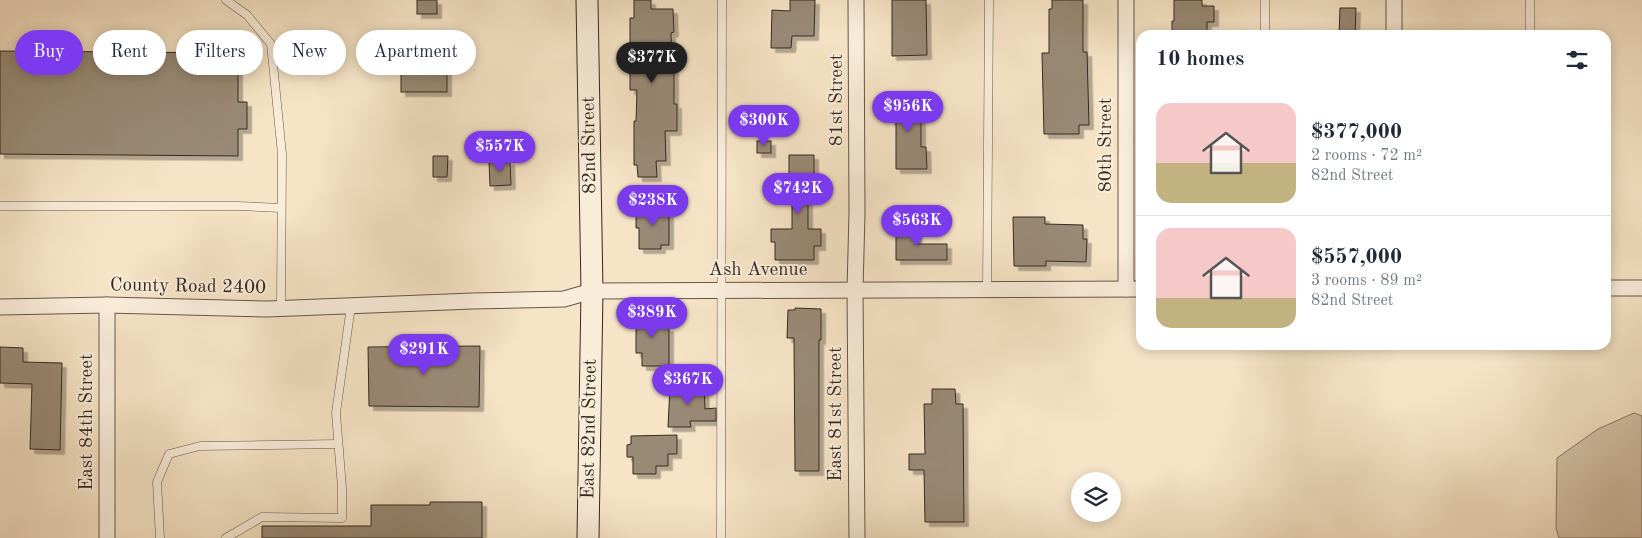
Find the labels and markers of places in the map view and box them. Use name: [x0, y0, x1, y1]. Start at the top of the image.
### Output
pin: $377K: [617, 42, 687, 84]
pin: $956K: [873, 90, 943, 133]
pin: $300K: [729, 104, 799, 147]
pin: $557K: [465, 130, 535, 173]
pin: $742K: [763, 172, 833, 215]
pin: $238K: [618, 184, 688, 227]
pin: $563K: [882, 204, 952, 247]
pin: $389K: [617, 296, 687, 339]
pin: $291K: [389, 334, 459, 376]
pin: $367K: [653, 364, 723, 406]

